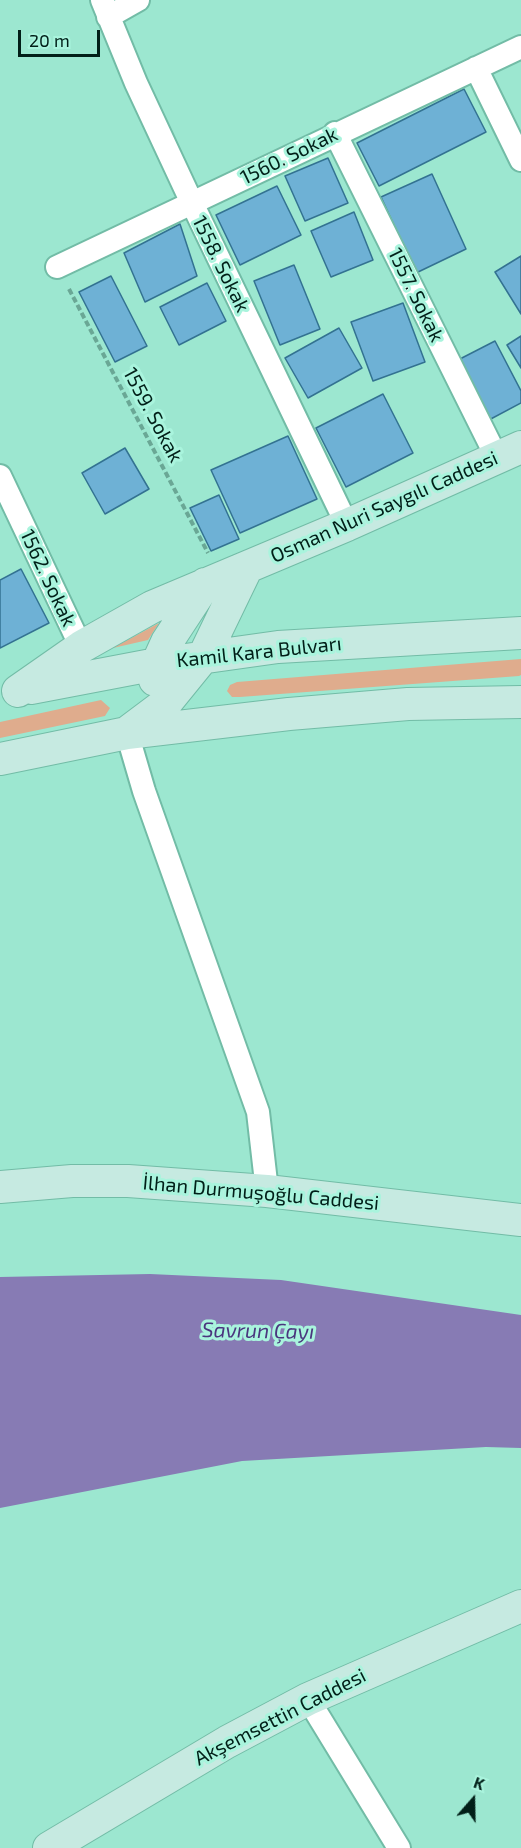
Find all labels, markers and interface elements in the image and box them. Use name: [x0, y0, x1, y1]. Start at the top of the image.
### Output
scale bar: [21, 18, 104, 56]
text: 20 m: [29, 29, 70, 51]
street label: 1560. Sokak: [236, 122, 342, 190]
street label: 1558. Sokak: [187, 212, 255, 316]
street label: 1557. Sokak: [383, 244, 449, 346]
street label: 1559. Sokak: [118, 364, 188, 466]
street label: Osman Nuri Saygılı Caddesi: [267, 446, 501, 568]
street label: 1562. Sokak: [15, 526, 81, 630]
street label: Kamil Kara Bulvarı: [175, 631, 343, 673]
street label: İlhan Durmuşoğlu Caddesi: [142, 1171, 380, 1215]
water label: Savrun Çayı: [202, 1317, 314, 1345]
street label: Akşemsettin Caddesi: [190, 1663, 370, 1771]
north arrow: [443, 1770, 503, 1830]
text: K: [471, 1772, 487, 1793]

